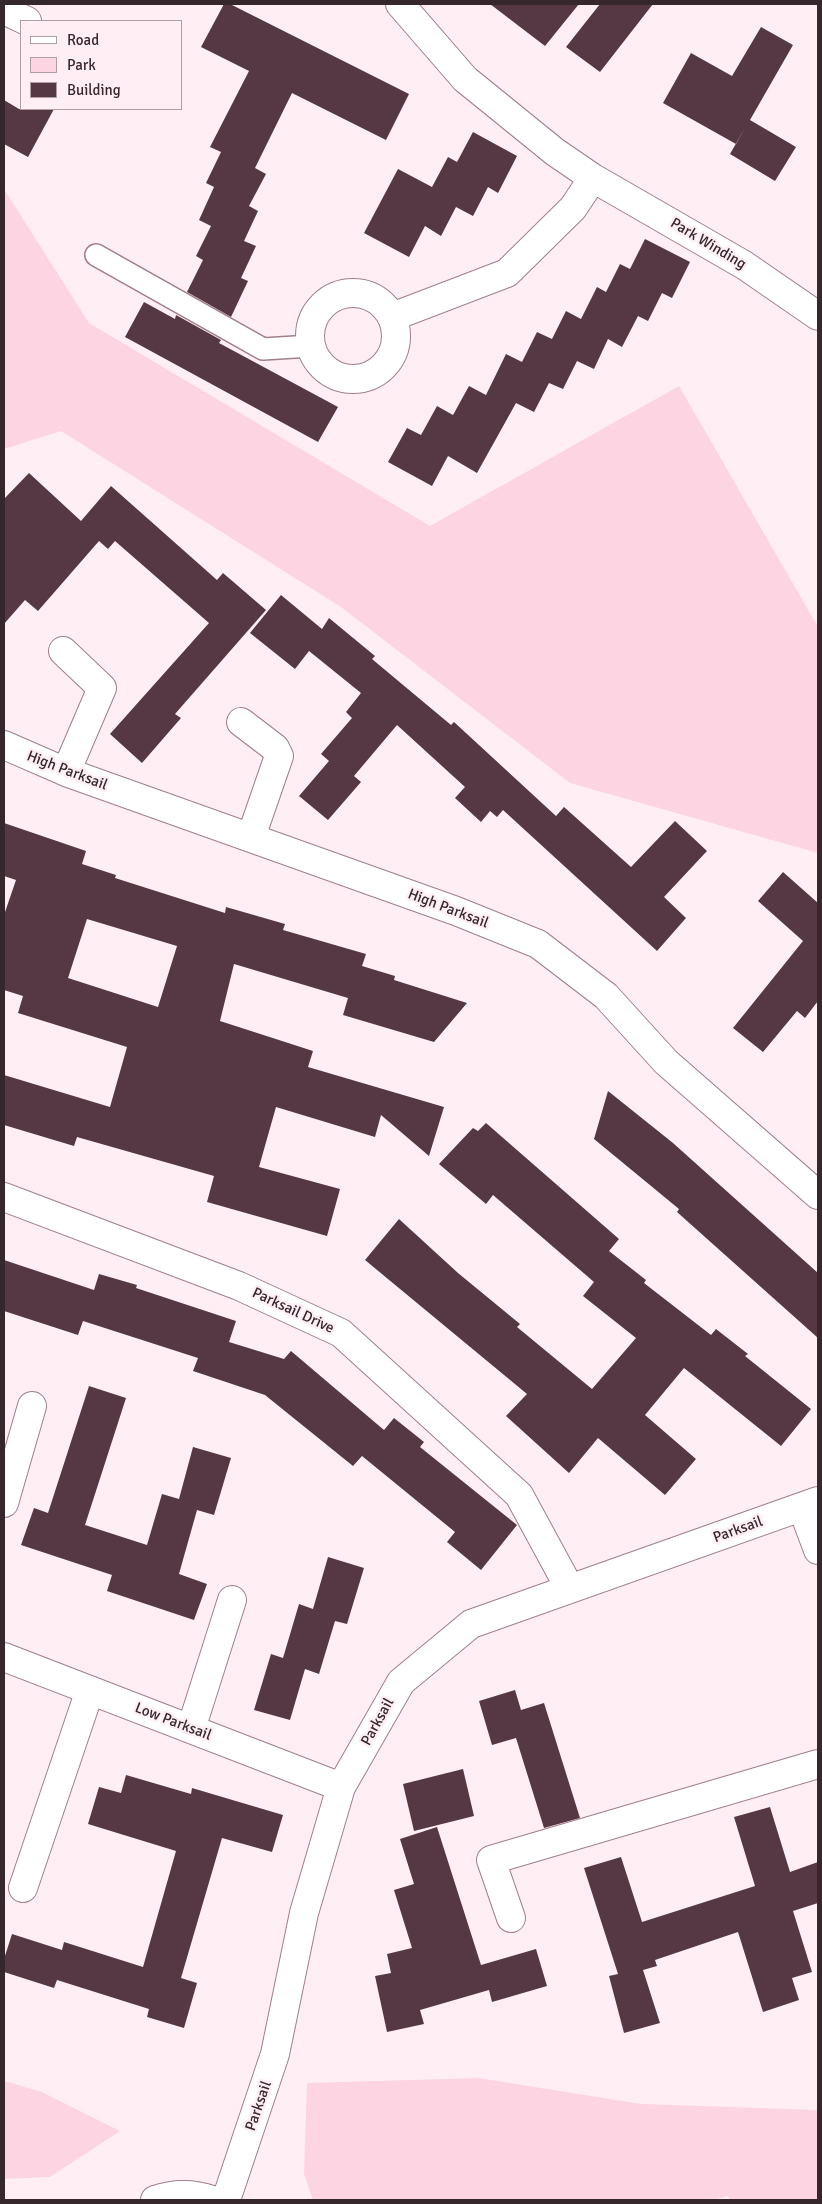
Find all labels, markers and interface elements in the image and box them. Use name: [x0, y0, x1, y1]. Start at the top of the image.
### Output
legend: [20, 20, 182, 110]
text: Road: [67, 31, 99, 49]
text: Park: [67, 56, 96, 74]
text: Building: [67, 81, 121, 99]
street label: Park Winding: [667, 214, 749, 274]
street label: High Parksail: [24, 747, 110, 795]
street label: High Parksail: [405, 885, 491, 933]
street label: Parksail Drive: [249, 1284, 337, 1338]
street label: Parksail: [711, 1513, 765, 1547]
street label: Parksail: [358, 1695, 398, 1749]
street label: Low Parksail: [132, 1699, 214, 1745]
street label: Parksail: [242, 2079, 276, 2133]

